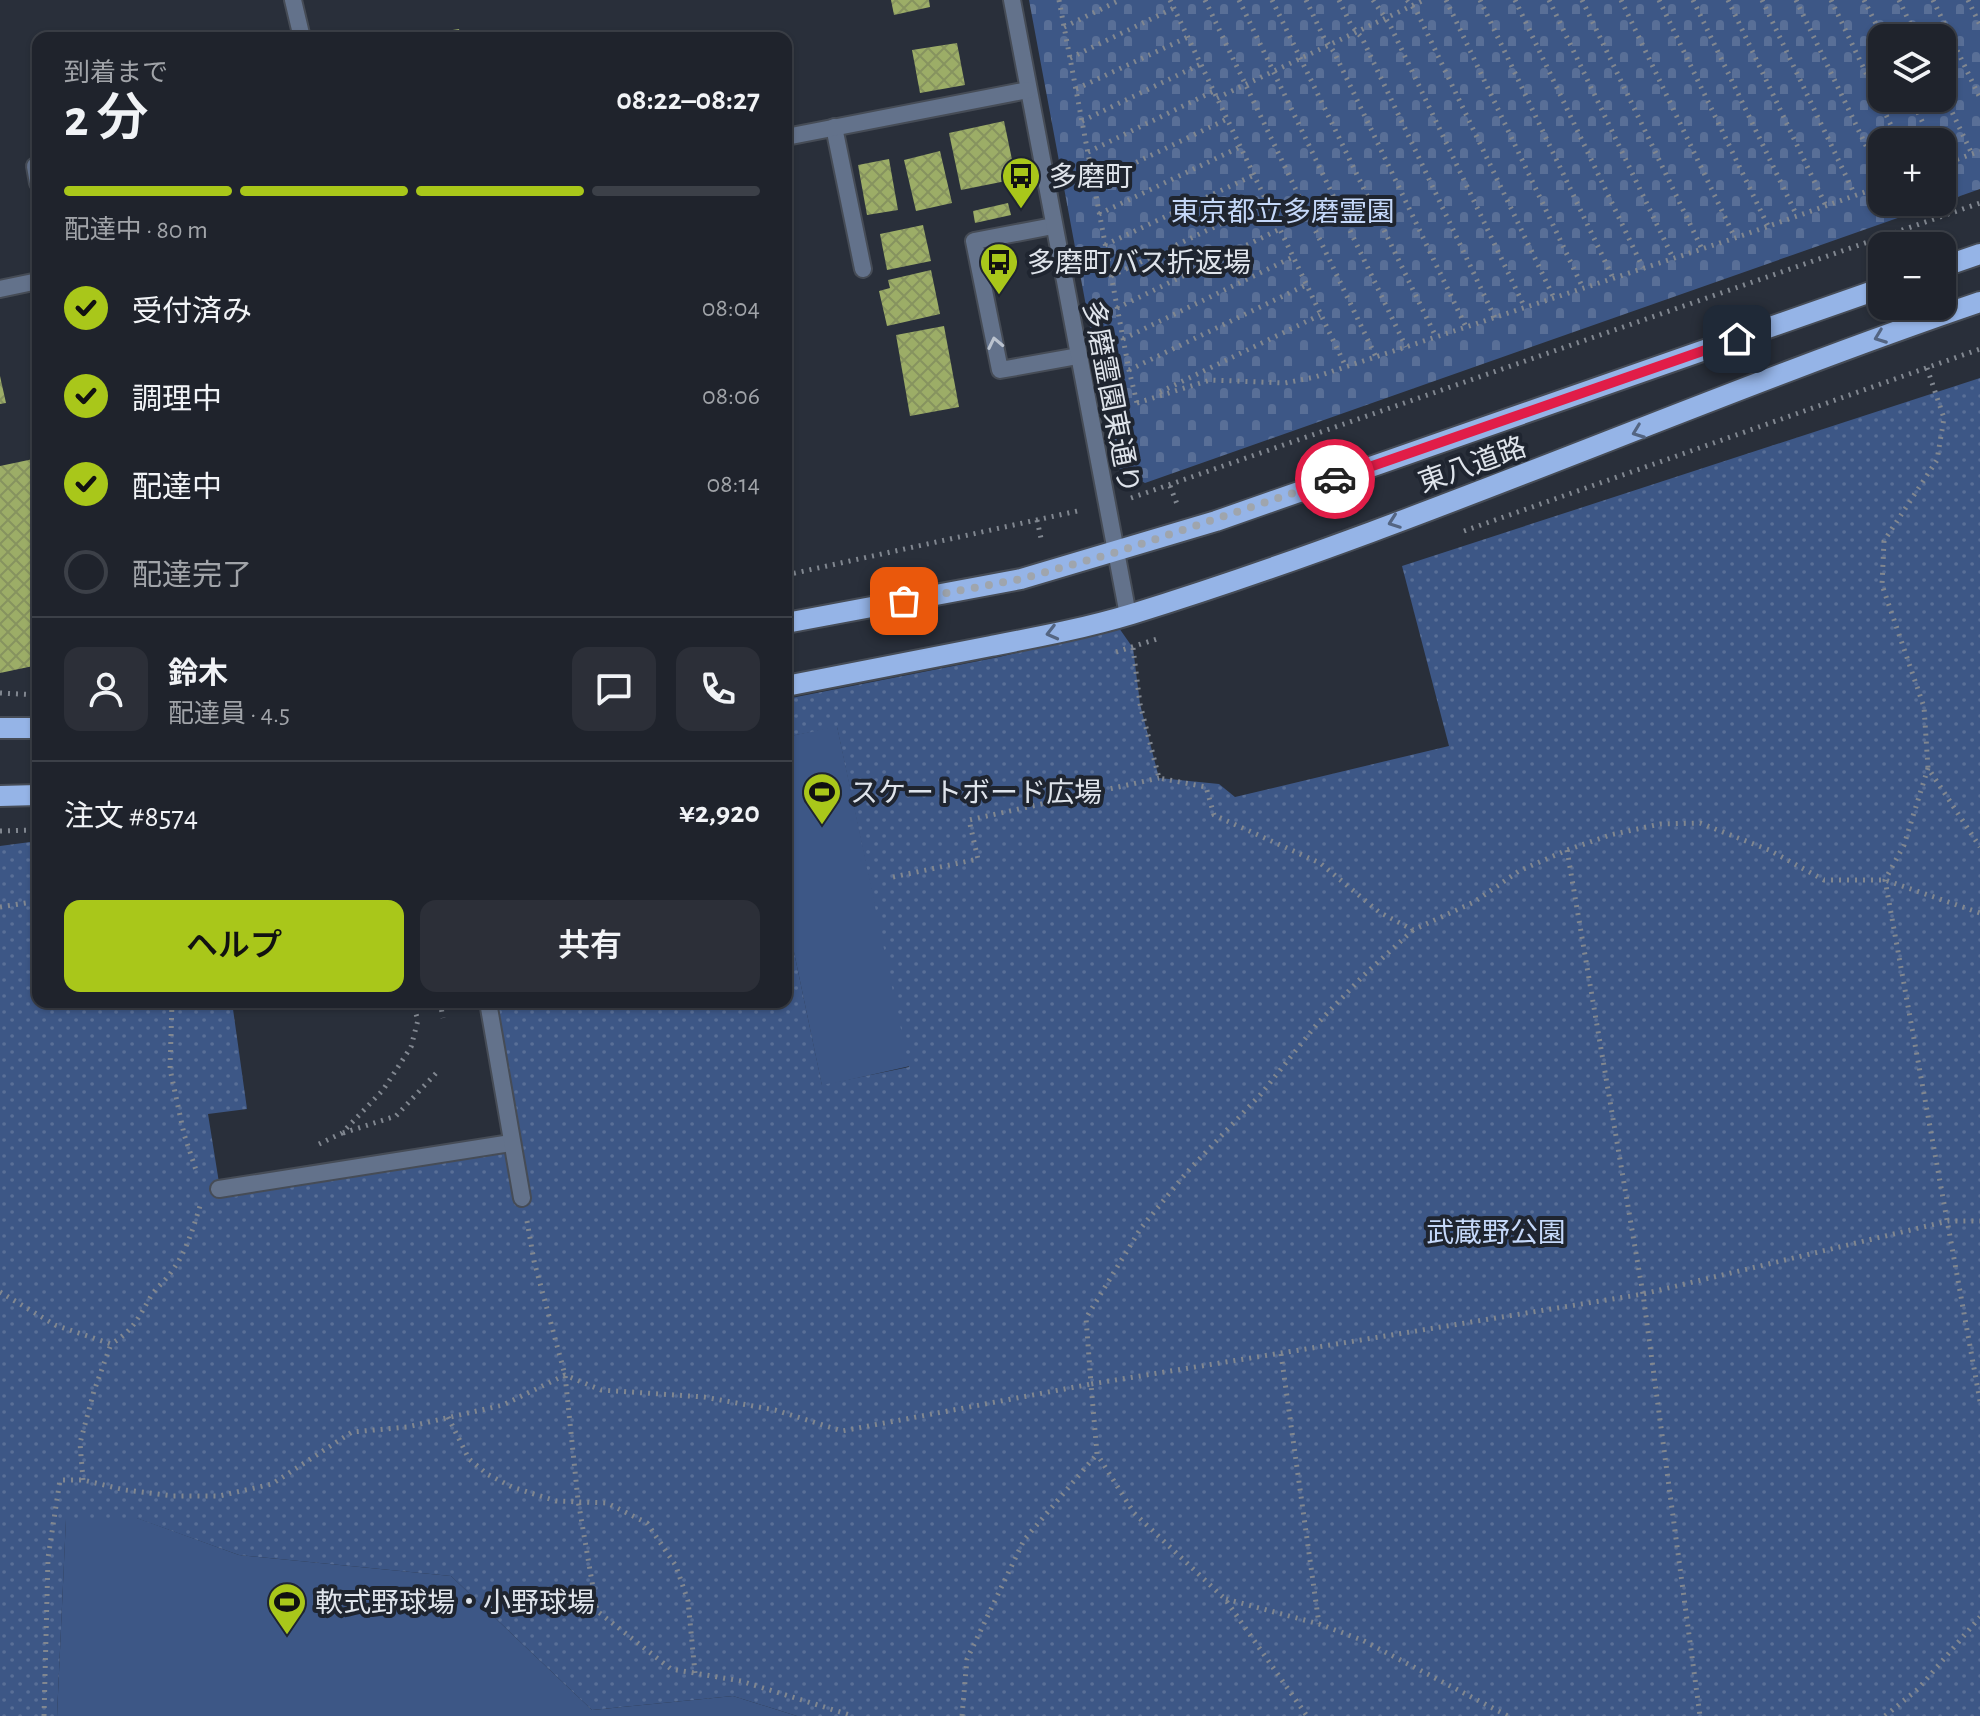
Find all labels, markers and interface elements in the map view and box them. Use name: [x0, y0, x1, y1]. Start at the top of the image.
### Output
map controls: [1868, 24, 1956, 320]
button: layers: [1868, 24, 1956, 112]
text: 到着まで: [64, 60, 168, 86]
text: 08:22–08:27: [616, 85, 760, 115]
text: 2 分: [64, 93, 148, 145]
button: +: [1868, 128, 1956, 216]
bus stop icon: 多磨町: [1000, 155, 1042, 210]
place label: 多磨町: [1049, 162, 1133, 192]
park label: 東京都立多磨霊園: [1171, 197, 1395, 227]
text: 配達中 · 80 m: [64, 217, 208, 243]
button: −: [1868, 232, 1956, 320]
bus stop icon: 多磨町バス折返場: [978, 241, 1020, 296]
place label: 多磨町バス折返場: [1027, 248, 1251, 278]
icon: check: [64, 286, 108, 330]
text: 08:04: [702, 295, 760, 321]
text: 受付済み: [132, 297, 252, 327]
street label: 多磨霊園東通り: [1078, 298, 1144, 496]
pin: [1703, 305, 1771, 373]
icon: home: [1715, 317, 1759, 361]
one-way arrow: [1874, 327, 1888, 344]
one-way arrow: [987, 337, 1004, 351]
icon: check: [64, 374, 108, 418]
text: 08:06: [702, 383, 760, 409]
text: 調理中: [132, 385, 222, 415]
one-way arrow: [1632, 422, 1646, 439]
street label: 東八道路: [1415, 432, 1530, 498]
courier: [1295, 439, 1375, 519]
icon: car: [1313, 457, 1357, 501]
icon: check: [64, 462, 108, 506]
text: 08:14: [707, 471, 760, 497]
text: 配達中: [132, 473, 222, 503]
one-way arrow: [1388, 512, 1402, 529]
text: 配達完了: [132, 561, 252, 591]
pin: [870, 567, 938, 635]
icon: bag: [882, 579, 926, 623]
one-way arrow: [1046, 624, 1060, 641]
button: person: [64, 647, 148, 731]
button: chat: [572, 647, 656, 731]
button: phone: [676, 647, 760, 731]
text: 鈴木: [168, 659, 228, 689]
text: 配達員 · 4.5: [168, 701, 290, 727]
sports icon: スケートボード広場: [801, 771, 843, 826]
place label: スケートボード広場: [850, 778, 1102, 808]
text: ¥2,920: [679, 798, 760, 828]
text: 注文 #8574: [64, 802, 198, 832]
button: ヘルプ: [64, 900, 404, 992]
button: 共有: [420, 900, 760, 992]
park label: 武蔵野公園: [1426, 1218, 1566, 1248]
sports icon: 軟式野球場・小野球場: [266, 1581, 308, 1636]
place label: 軟式野球場・小野球場: [315, 1588, 595, 1618]

